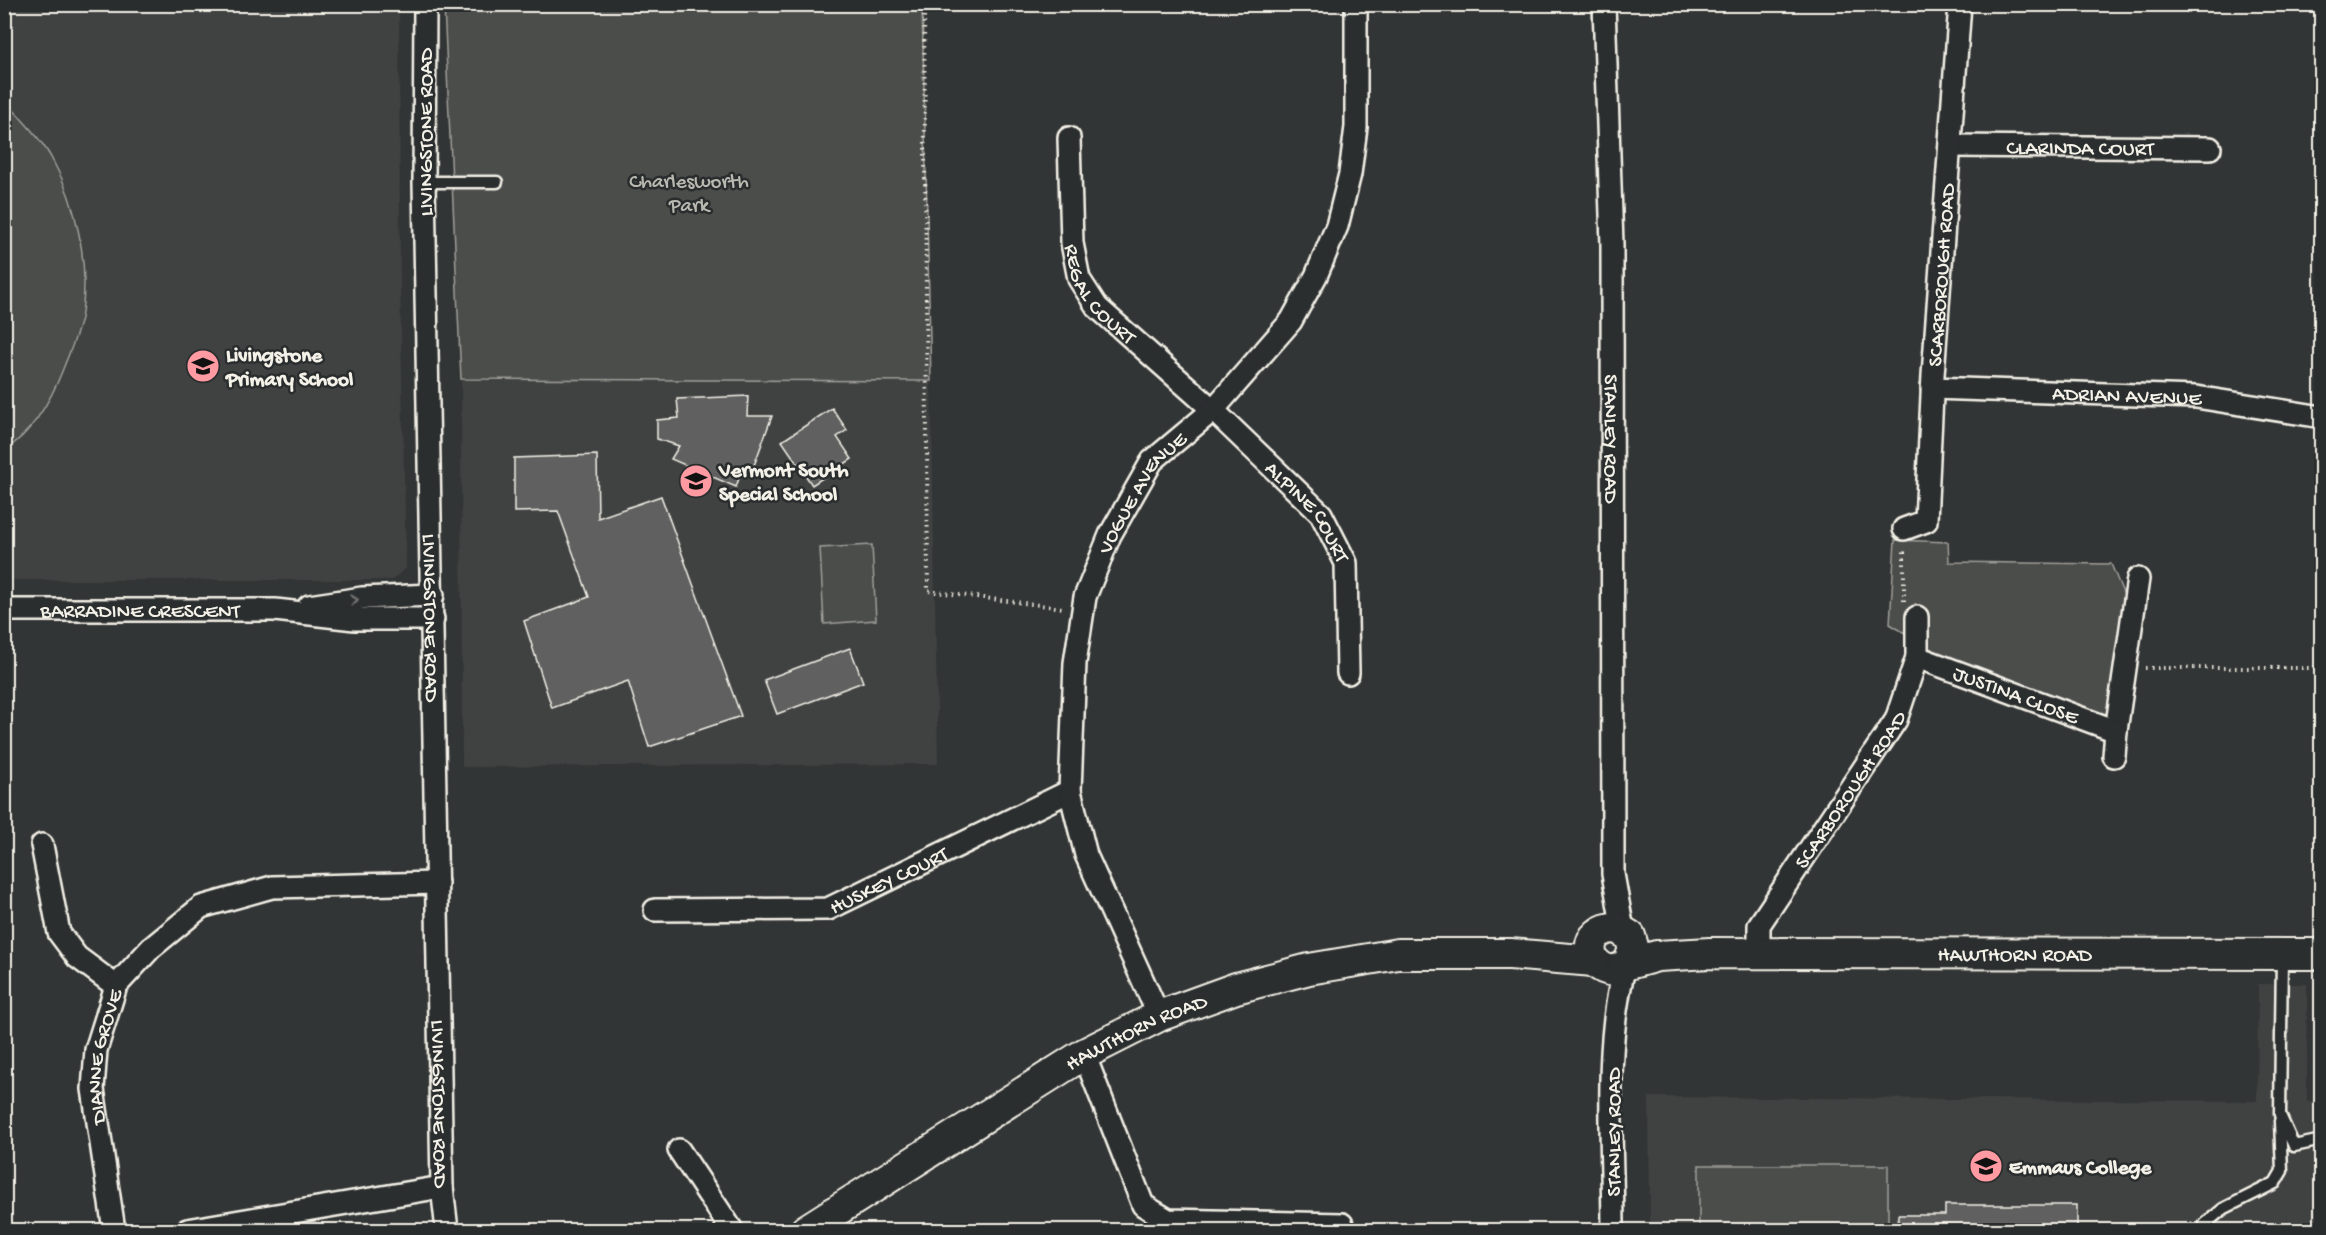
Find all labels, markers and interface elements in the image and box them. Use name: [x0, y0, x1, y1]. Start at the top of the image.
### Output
street label: LIVINGSTONE ROAD: [416, 48, 441, 216]
street label: CLARINDA COURT: [2006, 137, 2155, 164]
park label: Charlesworth Park: [629, 171, 749, 220]
street label: SCARBOROUGH ROAD: [1925, 182, 1963, 368]
street label: REGAL COURT: [1057, 242, 1140, 352]
place label: Livingstone Primary School: [225, 345, 354, 394]
school or university icon: Livingstone Primary School: [185, 348, 221, 384]
street label: STANLEY ROAD: [1596, 374, 1621, 504]
street label: ADRIAN AVENUE: [2052, 383, 2203, 413]
street label: VOGUE AVENUE: [1094, 428, 1194, 559]
street label: ALPINE COURT: [1258, 458, 1353, 568]
place label: Vermont South Special School: [718, 460, 849, 509]
school or university icon: Vermont South Special School: [678, 463, 714, 499]
street label: LIVINGSTONE ROAD: [414, 534, 442, 703]
one-way arrow: [350, 594, 359, 606]
street label: BARRADINE CRESCENT: [39, 601, 241, 626]
street label: JUSTINA CLOSE: [1949, 663, 2082, 732]
street label: SCARBOROUGH ROAD: [1791, 709, 1914, 875]
street label: HUSKEY COURT: [826, 843, 954, 922]
street label: HAWTHORN ROAD: [1938, 944, 2092, 970]
street label: DIANNE GROVE: [84, 986, 130, 1128]
street label: HAWTHORN ROAD: [1062, 990, 1212, 1078]
street label: LIVINGSTONE ROAD: [423, 1019, 451, 1189]
street label: STANLEY ROAD: [1604, 1067, 1629, 1197]
school or university icon: Emmaus College: [1968, 1148, 2004, 1184]
place label: Emmaus College: [2009, 1157, 2152, 1182]

